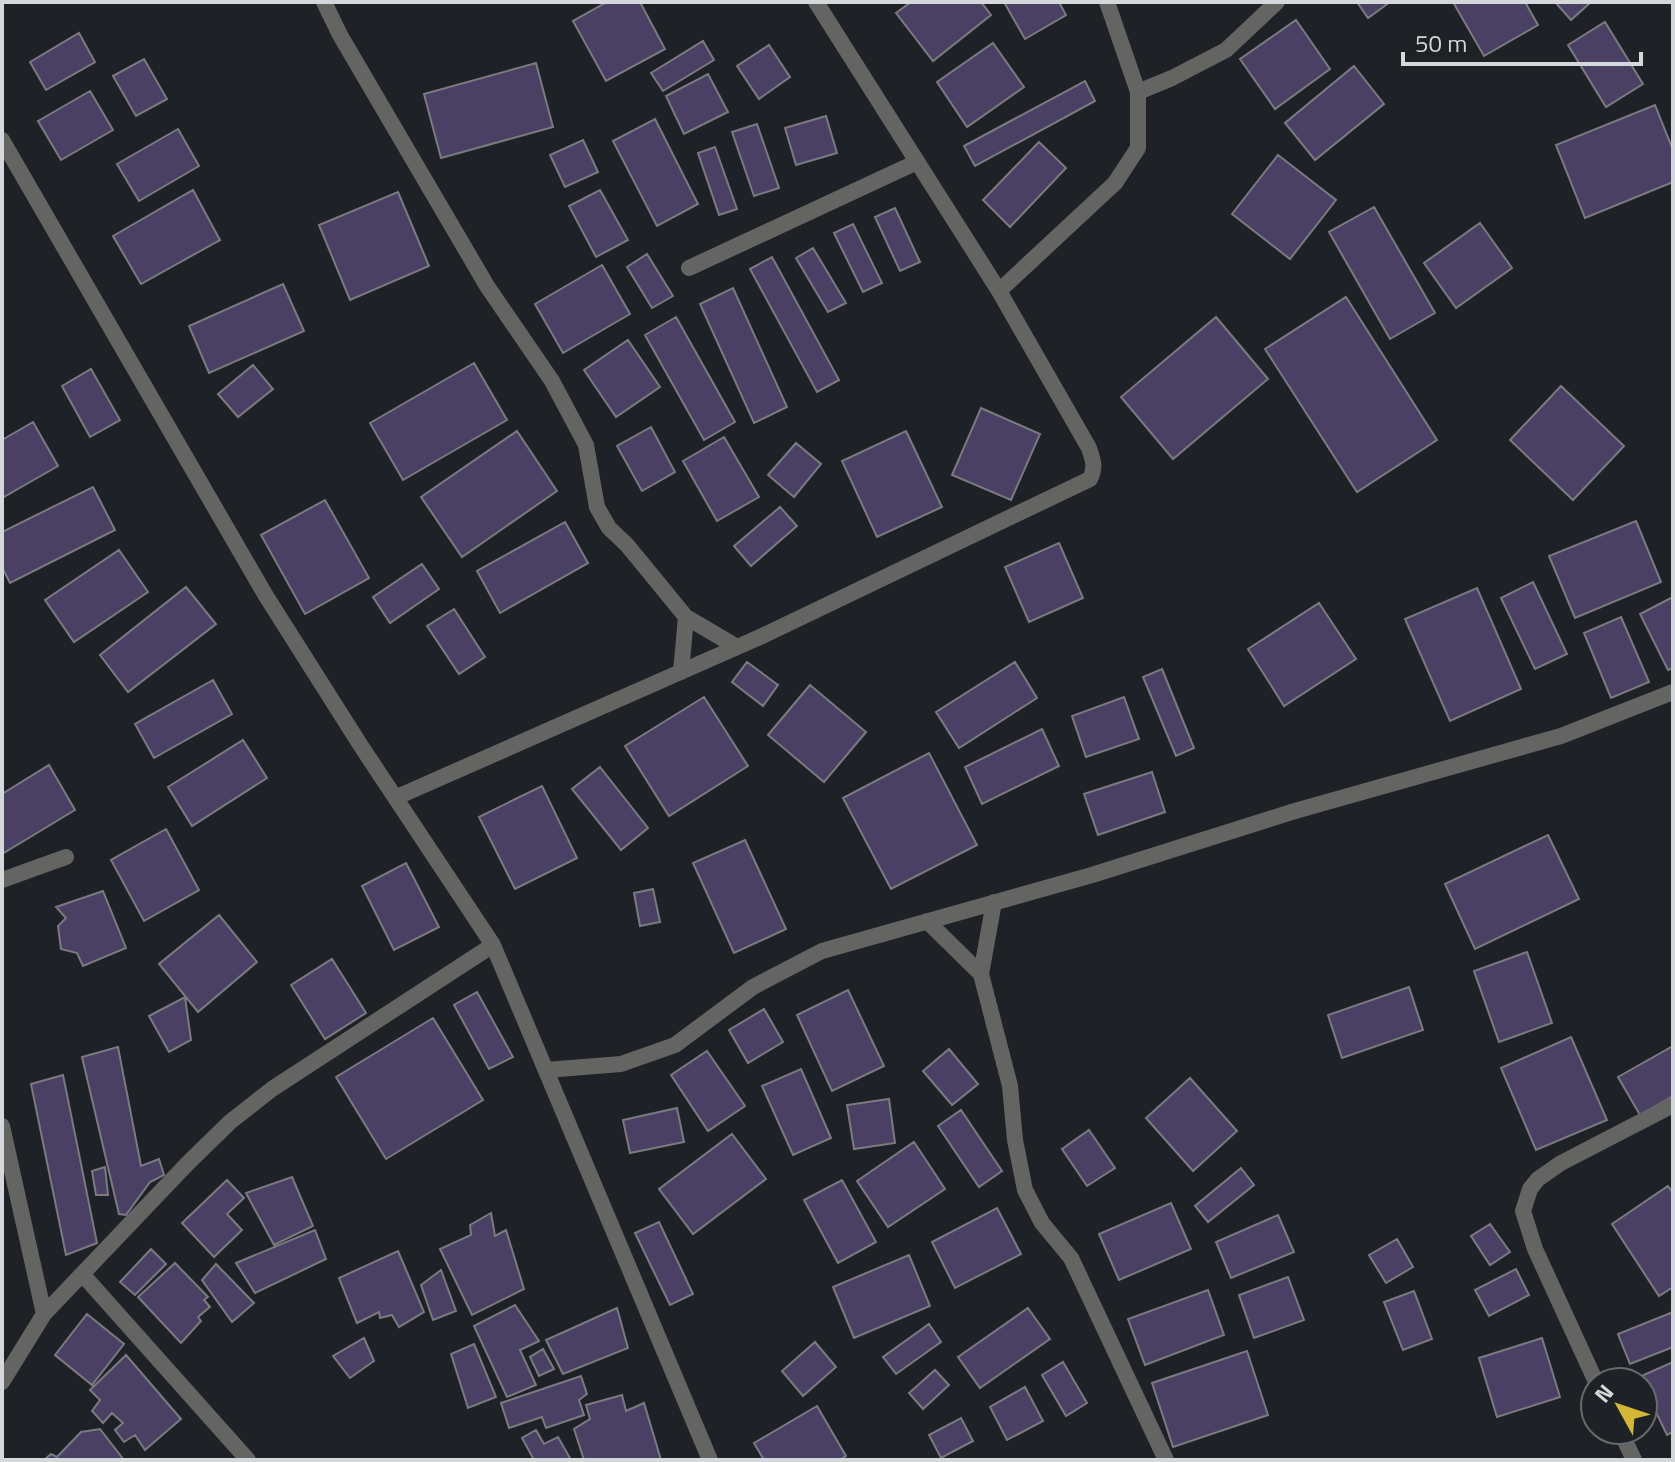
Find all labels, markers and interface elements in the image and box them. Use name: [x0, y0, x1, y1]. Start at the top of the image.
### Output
scale bar: [1403, 16, 1641, 66]
text: 50 m: [1415, 25, 1467, 61]
north arrow: [1579, 1366, 1659, 1446]
text: N: [1586, 1376, 1622, 1410]

